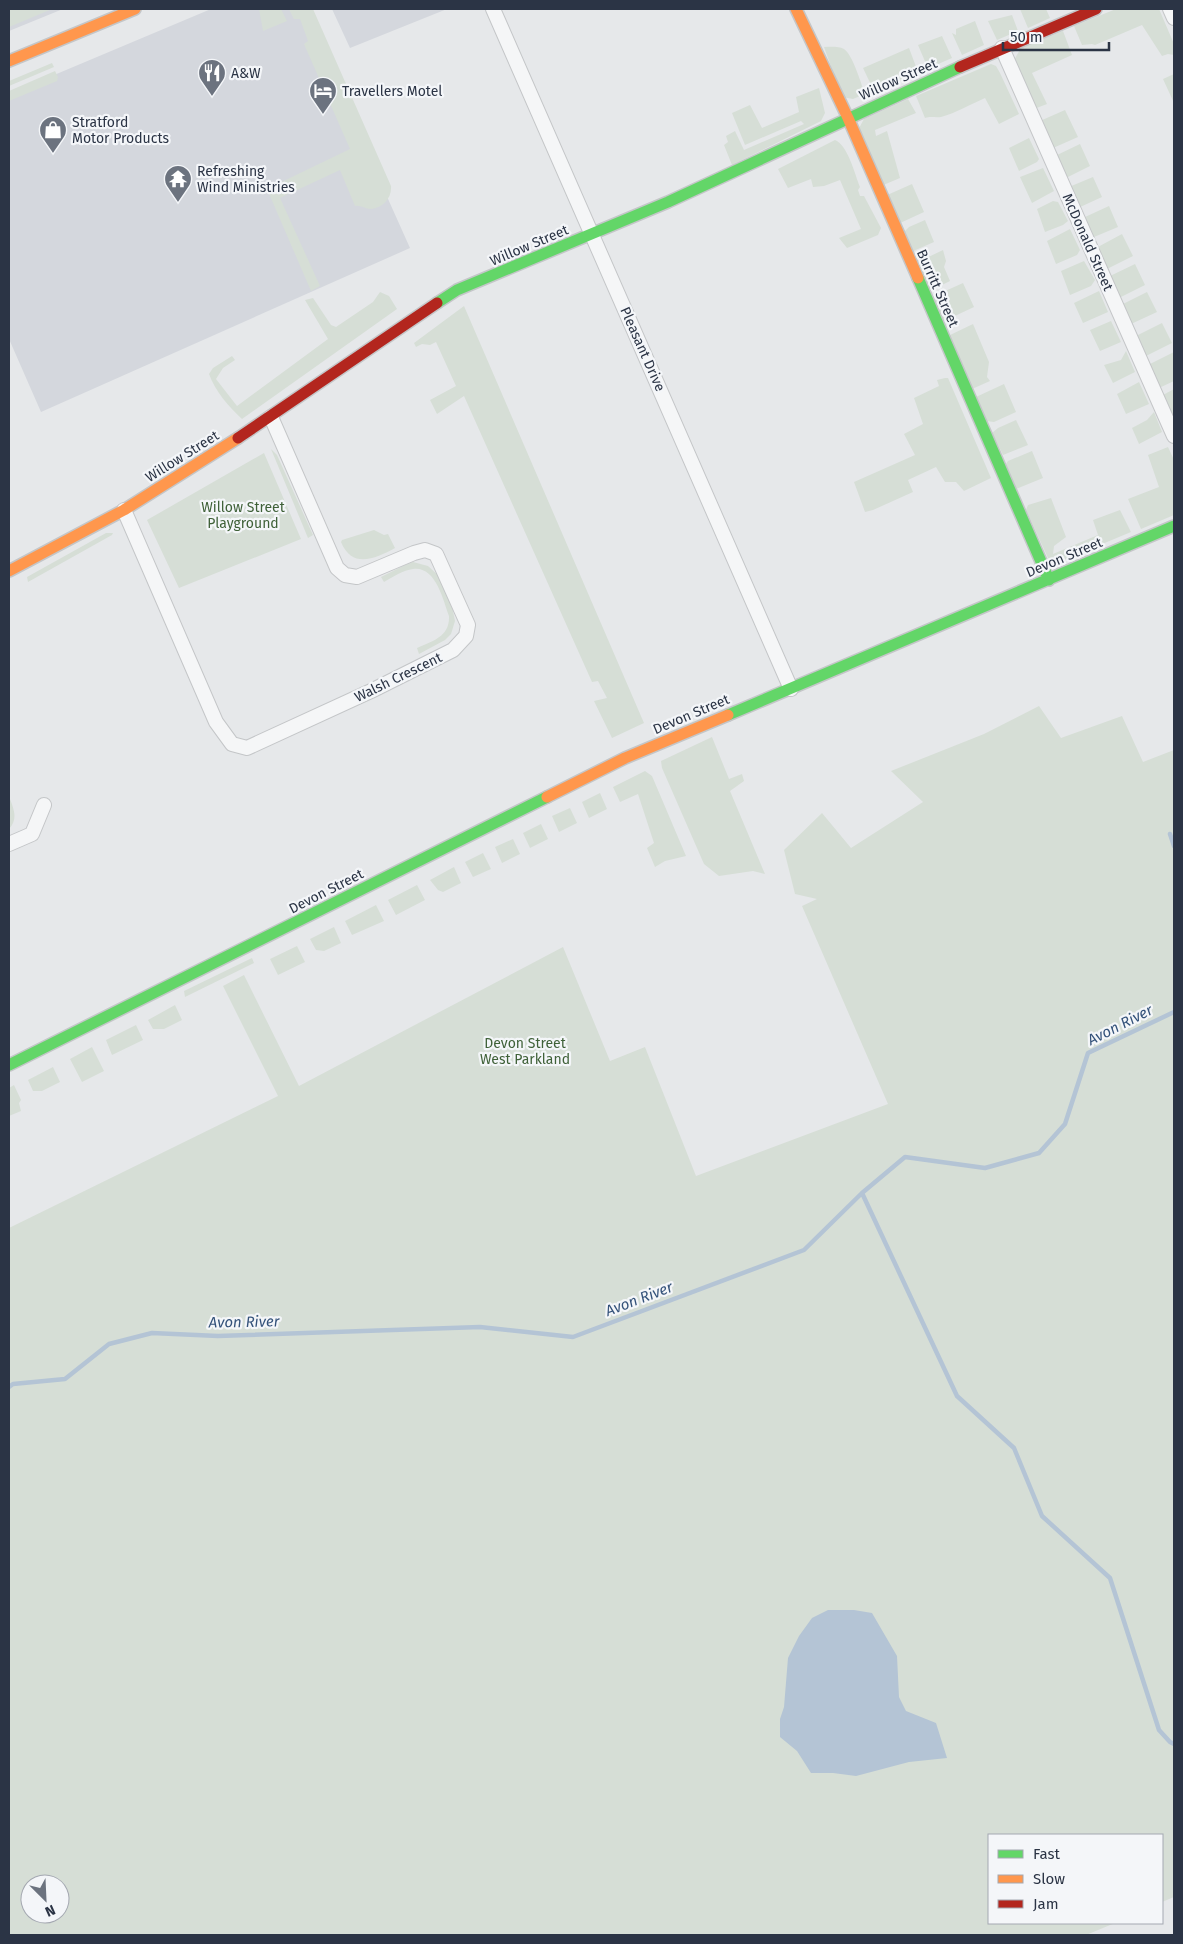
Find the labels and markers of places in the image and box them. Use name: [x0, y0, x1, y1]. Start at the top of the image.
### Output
restaurant icon: A&W: [197, 58, 227, 97]
place label: A&W: [231, 65, 261, 82]
hotel icon: Travellers Motel: [308, 76, 338, 115]
place label: Travellers Motel: [342, 83, 442, 100]
place label: Stratford Motor Products: [72, 114, 169, 147]
shop icon: Stratford Motor Products: [38, 115, 68, 154]
place label: Refreshing Wind Ministries: [197, 163, 295, 196]
temple icon: Refreshing Wind Ministries: [163, 164, 193, 203]

